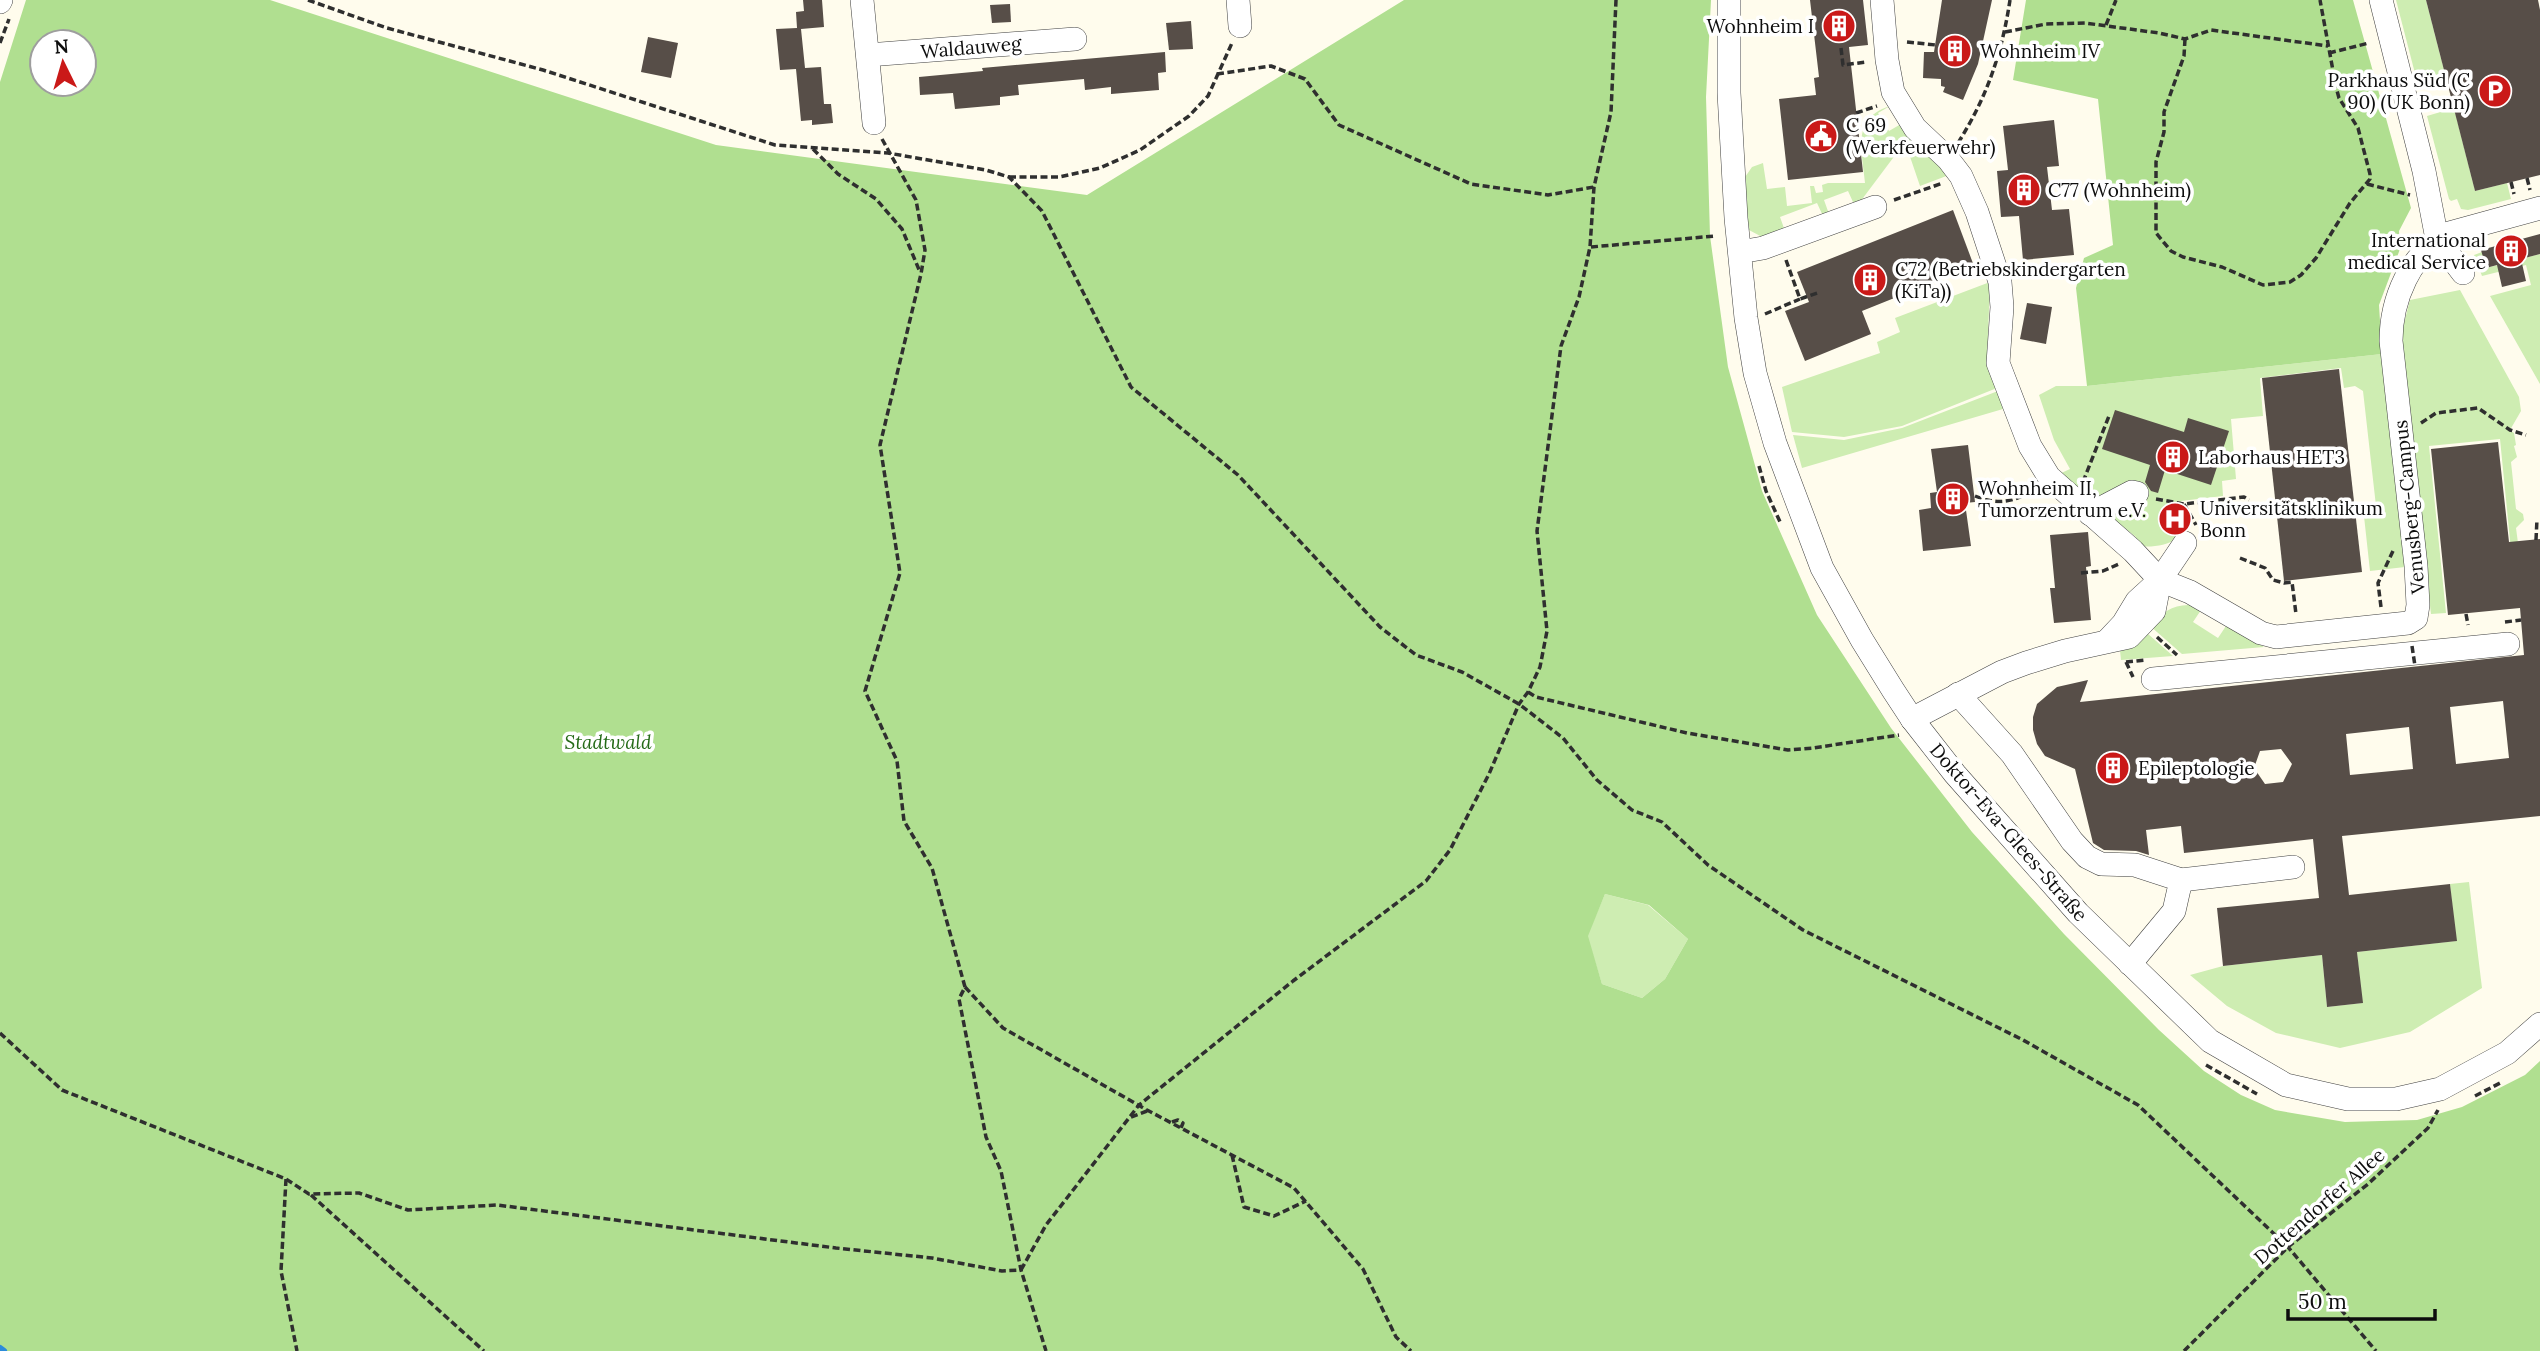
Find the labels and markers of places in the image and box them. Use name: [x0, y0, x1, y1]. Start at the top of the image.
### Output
building icon: Wohnheim I: [1820, 7, 1858, 45]
place label: Wohnheim I: [1706, 14, 1814, 38]
building icon: Wohnheim IV: [1936, 32, 1974, 70]
place label: Wohnheim IV: [1980, 39, 2101, 63]
place label: Parkhaus Süd (C 90) (UK Bonn): [2327, 68, 2470, 115]
parking icon: Parkhaus Süd (C 90) (UK Bonn): [2476, 72, 2514, 110]
place label: C 69 (Werkfeuerwehr): [1846, 113, 1996, 160]
public building icon: C 69 (Werkfeuerwehr): [1802, 117, 1840, 155]
building icon: C77 (Wohnheim): [2005, 171, 2043, 209]
place label: C77 (Wohnheim): [2048, 178, 2191, 203]
place label: International medical Service: [2347, 228, 2486, 274]
building icon: International medical Service: [2492, 232, 2530, 270]
place label: C72 (Betriebskindergarten (KiTa)): [1895, 257, 2126, 304]
building icon: C72 (Betriebskindergarten (KiTa)): [1851, 261, 1889, 299]
building icon: Laborhaus HET3: [2154, 438, 2192, 476]
place label: Laborhaus HET3: [2198, 445, 2345, 469]
place label: Wohnheim II, Tumorzentrum e.V.: [1978, 476, 2147, 522]
building icon: Wohnheim II, Tumorzentrum e.V.: [1934, 480, 1972, 518]
place label: Universitätsklinikum Bonn: [2200, 496, 2383, 542]
hospital icon: Universitätsklinikum Bonn: [2156, 500, 2194, 538]
building icon: Epileptologie: [2094, 749, 2132, 787]
place label: Epileptologie: [2138, 756, 2255, 780]

